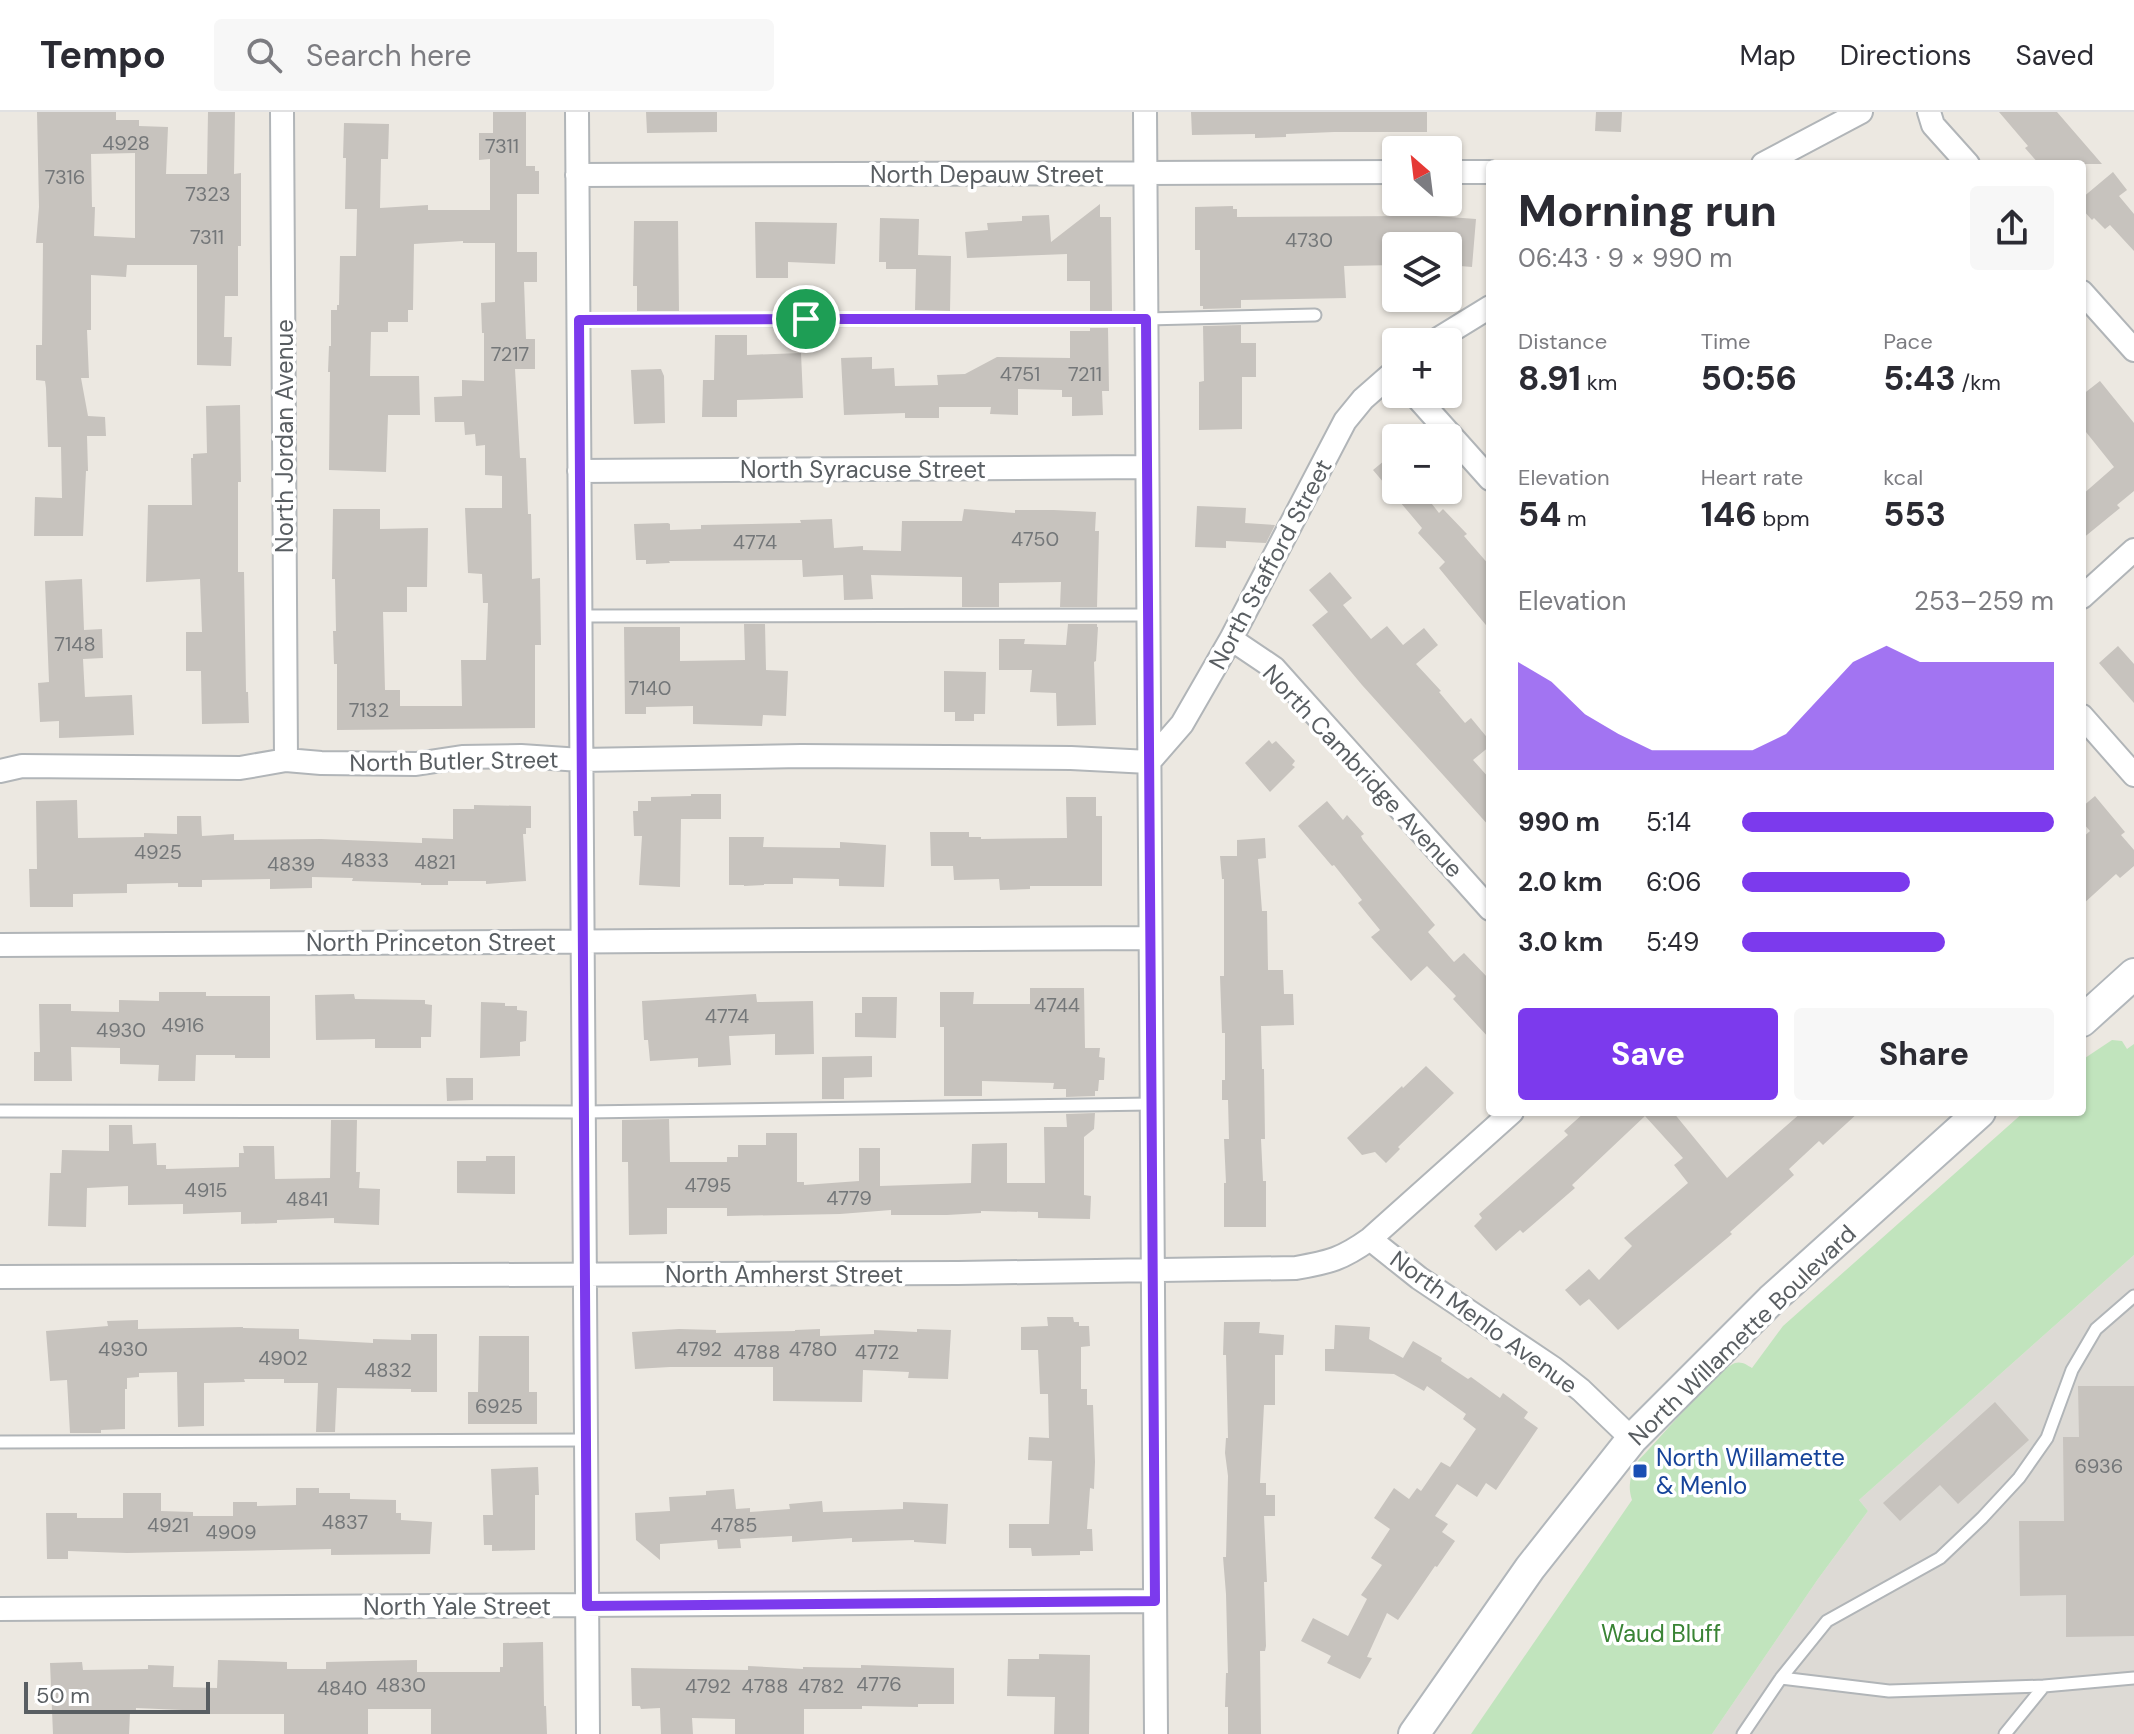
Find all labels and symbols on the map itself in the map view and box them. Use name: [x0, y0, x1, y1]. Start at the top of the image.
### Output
house number: 4928: [102, 130, 150, 156]
house number: 7311: [485, 133, 519, 159]
north arrow: [1382, 136, 1462, 216]
street label: North Depauw Street: [870, 159, 1104, 190]
house number: 7316: [45, 164, 85, 190]
house number: 7323: [185, 181, 231, 207]
house number: 7311: [190, 224, 224, 250]
house number: 4730: [1285, 227, 1333, 253]
pin: [772, 285, 840, 353]
street label: North Jordan Avenue: [269, 319, 300, 553]
house number: 7217: [491, 341, 529, 367]
house number: 4751: [1000, 361, 1040, 387]
house number: 7211: [1068, 361, 1102, 387]
street label: North Syracuse Street: [740, 454, 986, 485]
street label: North Stafford Street: [1201, 454, 1339, 674]
house number: 4750: [1011, 526, 1059, 552]
house number: 4774: [733, 529, 777, 555]
house number: 7148: [54, 631, 96, 657]
street label: North Cambridge Avenue: [1256, 658, 1470, 884]
house number: 7140: [629, 675, 671, 701]
house number: 7132: [349, 697, 389, 723]
street label: North Butler Street: [349, 744, 559, 778]
house number: 4925: [134, 839, 182, 865]
house number: 4833: [341, 847, 389, 873]
house number: 4821: [414, 849, 456, 875]
house number: 4839: [267, 851, 315, 877]
street label: North Princeton Street: [306, 927, 556, 958]
house number: 4744: [1034, 992, 1080, 1018]
house number: 4774: [705, 1003, 749, 1029]
house number: 4916: [161, 1012, 205, 1038]
house number: 4930: [96, 1017, 146, 1043]
house number: 4795: [684, 1172, 732, 1198]
house number: 4915: [185, 1177, 227, 1203]
house number: 4779: [826, 1185, 872, 1211]
house number: 4841: [286, 1186, 328, 1212]
street label: North Willamette Boulevard: [1622, 1218, 1862, 1452]
street label: North Menlo Avenue: [1384, 1244, 1584, 1400]
street label: North Amherst Street: [665, 1259, 903, 1290]
house number: 4930: [98, 1336, 148, 1362]
house number: 4792: [676, 1336, 722, 1362]
house number: 4780: [789, 1336, 837, 1362]
house number: 4788: [734, 1339, 780, 1365]
house number: 4772: [855, 1339, 899, 1365]
house number: 4902: [258, 1345, 308, 1371]
house number: 4832: [364, 1357, 412, 1383]
house number: 6925: [475, 1393, 523, 1419]
place label: North Willamette & Menlo: [1656, 1442, 1845, 1501]
house number: 6936: [2075, 1453, 2123, 1479]
marker: North Willamette & Menlo: [1631, 1462, 1649, 1480]
house number: 4837: [322, 1509, 368, 1535]
house number: 4921: [147, 1512, 189, 1538]
house number: 4785: [711, 1512, 757, 1538]
house number: 4909: [206, 1519, 256, 1545]
street label: North Yale Street: [363, 1591, 551, 1622]
park label: Waud Bluff: [1601, 1618, 1721, 1649]
house number: 4776: [856, 1671, 902, 1697]
house number: 4830: [376, 1672, 426, 1698]
house number: 4792: [685, 1673, 731, 1699]
house number: 4788: [742, 1673, 788, 1699]
house number: 4782: [798, 1673, 844, 1699]
house number: 4840: [317, 1675, 367, 1701]
scale bar: [24, 1678, 210, 1714]

